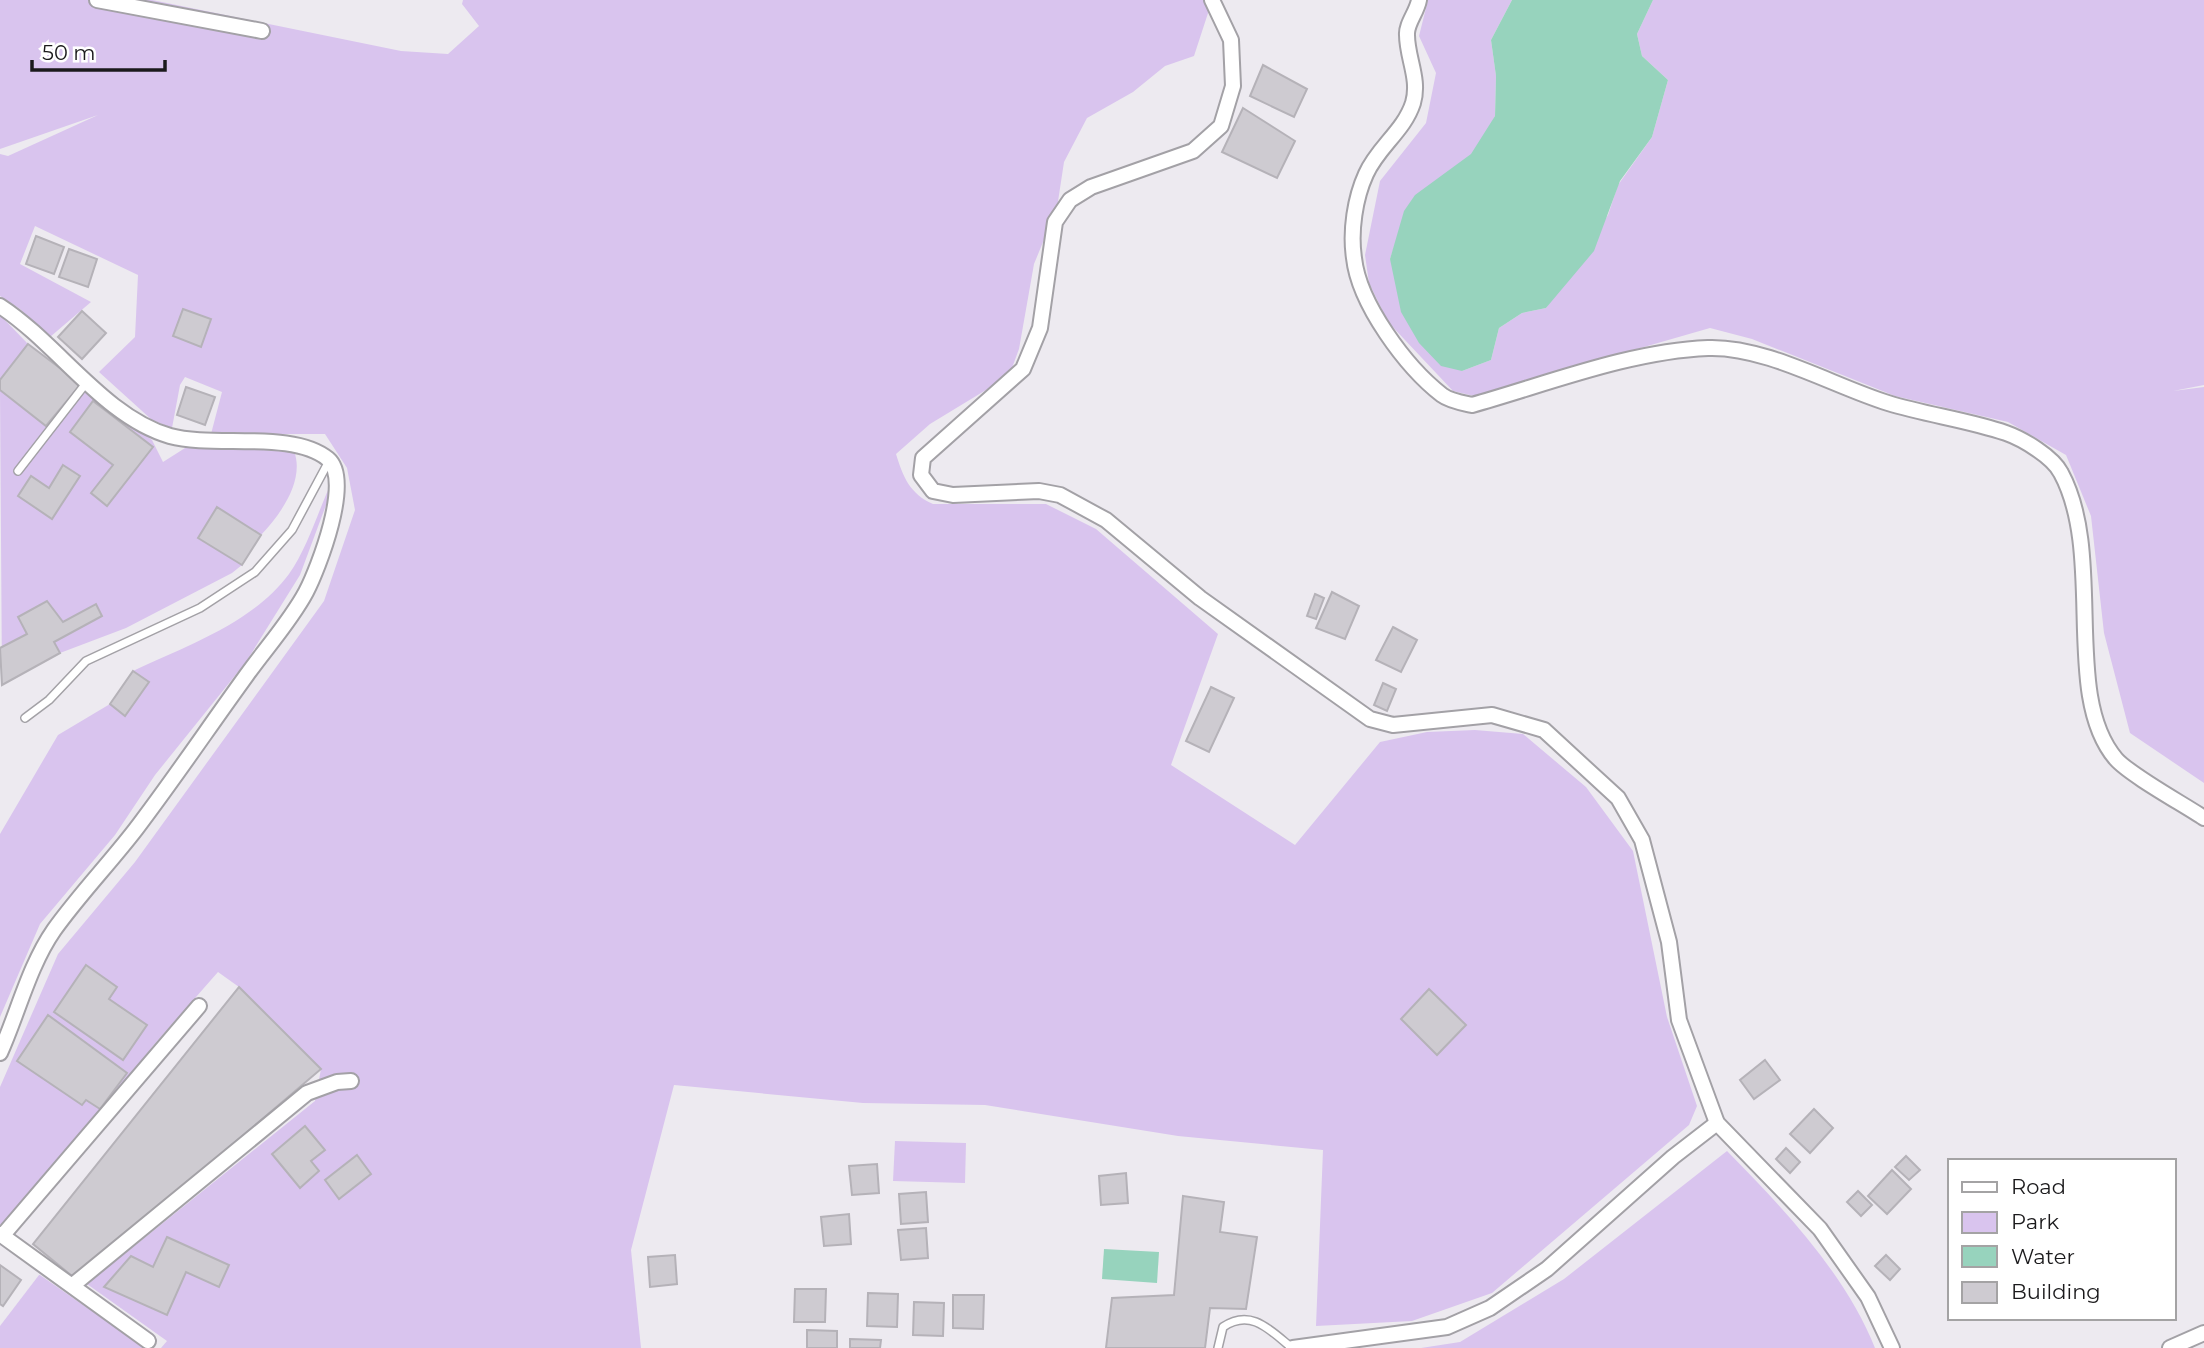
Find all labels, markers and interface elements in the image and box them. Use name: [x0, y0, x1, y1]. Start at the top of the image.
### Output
scale bar: [32, 28, 164, 72]
text: 50 m: [42, 40, 96, 65]
legend: [1948, 1159, 2176, 1320]
text: Road: [2011, 1174, 2066, 1199]
text: Park: [2011, 1209, 2059, 1234]
text: Water: [2011, 1244, 2075, 1269]
text: Building: [2011, 1279, 2101, 1304]

